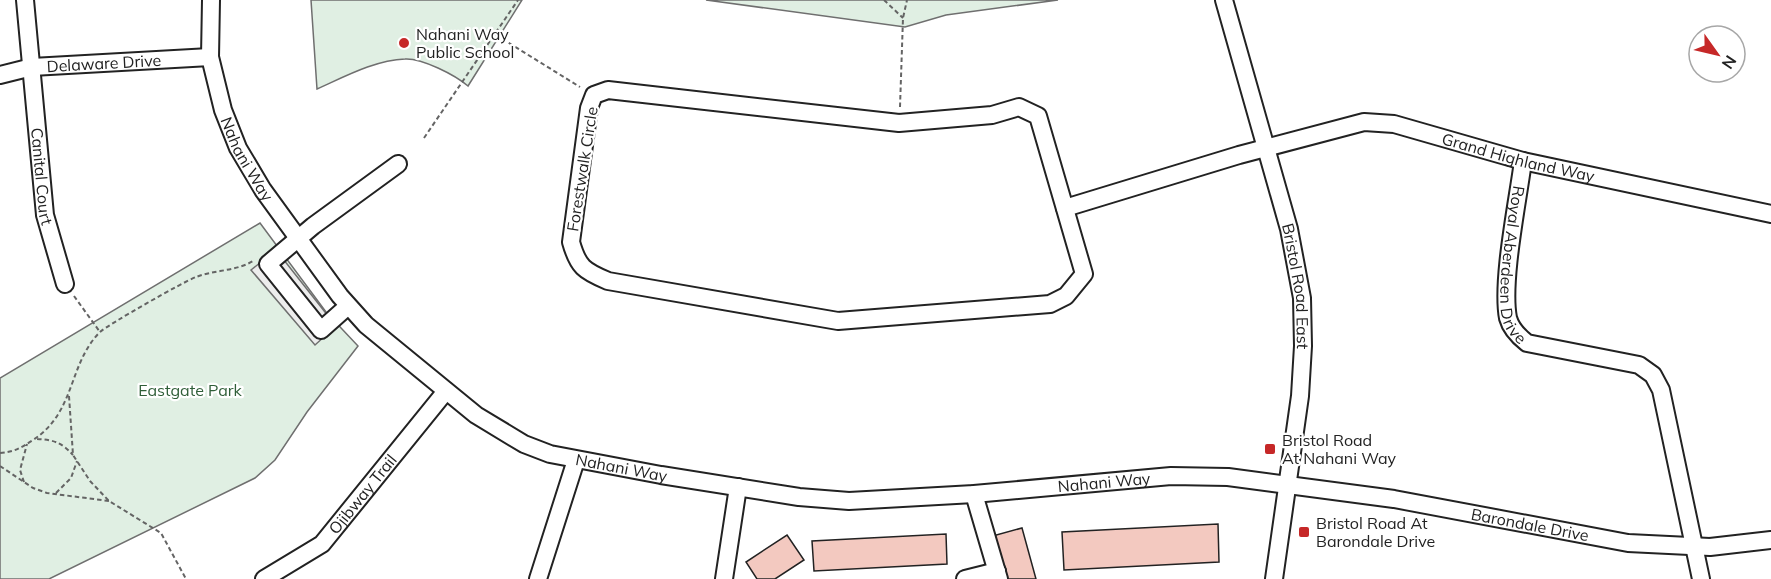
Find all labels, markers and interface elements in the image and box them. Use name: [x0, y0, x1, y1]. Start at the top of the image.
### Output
place label: Nahani Way Public School: [416, 24, 514, 62]
north arrow: [1687, 24, 1747, 84]
marker: Nahani Way Public School: [397, 36, 411, 50]
street label: Delaware Drive: [46, 50, 162, 76]
text: N: [1718, 52, 1741, 73]
street label: Forestwalk Circle: [562, 105, 602, 233]
street label: Nahani Way: [217, 114, 278, 205]
street label: Canital Court: [27, 127, 57, 228]
street label: Grand Highland Way: [1440, 128, 1597, 186]
street label: Royal Aberdeen Drive: [1496, 184, 1531, 348]
street label: Bristol Road East: [1278, 221, 1313, 350]
park label: Eastgate Park: [138, 380, 243, 400]
place label: Bristol Road At Nahani Way: [1282, 430, 1397, 468]
marker: Bristol Road At Nahani Way: [1263, 442, 1277, 456]
street label: Nahani Way: [574, 449, 669, 486]
street label: Ojibway Trail: [324, 450, 401, 538]
street label: Nahani Way: [1057, 468, 1152, 496]
street label: Barondale Drive: [1469, 504, 1590, 545]
place label: Bristol Road At Barondale Drive: [1316, 513, 1435, 551]
marker: Bristol Road At Barondale Drive: [1297, 525, 1311, 539]

